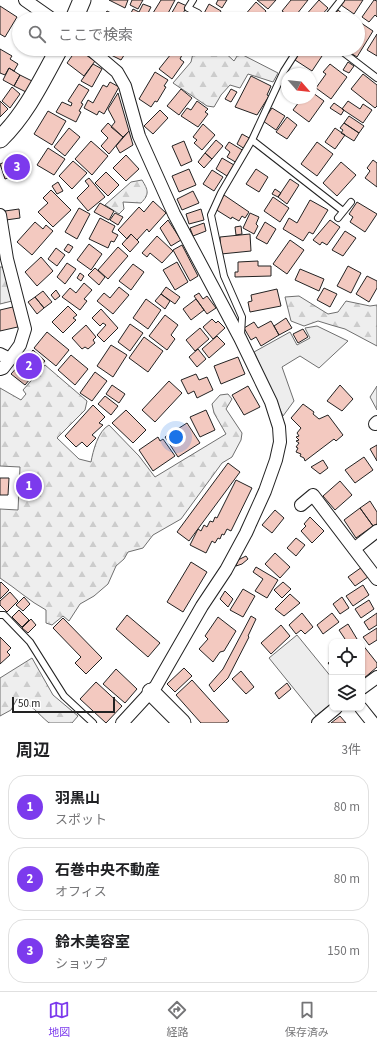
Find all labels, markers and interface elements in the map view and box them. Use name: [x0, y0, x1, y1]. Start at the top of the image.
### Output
search box: [12, 12, 365, 56]
icon: search: [26, 23, 48, 45]
text: ここで検索: [58, 25, 133, 46]
north arrow: [281, 68, 317, 104]
pin: 3: [4, 152, 30, 182]
pin: 2: [16, 351, 42, 381]
your location: [166, 427, 186, 447]
pin: 1: [16, 471, 42, 501]
map controls: [329, 639, 365, 711]
button: locate: [329, 639, 365, 675]
button: layers: [329, 675, 365, 711]
scale bar: [12, 695, 115, 714]
text: 50 m: [18, 696, 40, 711]
text: 周辺: [16, 739, 50, 763]
text: 3件: [342, 741, 361, 759]
text: 羽黒山: [55, 788, 100, 809]
text: 1: [27, 798, 33, 816]
text: 80 m: [334, 798, 360, 816]
text: スポット: [55, 811, 107, 829]
text: 石巻中央不動産: [55, 860, 160, 881]
text: 2: [27, 870, 33, 888]
text: 80 m: [334, 870, 360, 888]
text: オフィス: [55, 883, 107, 901]
text: 鈴木美容室: [55, 932, 130, 953]
text: 3: [27, 942, 33, 960]
text: 150 m: [327, 942, 360, 960]
text: ショップ: [55, 955, 107, 973]
tab: 地図: [48, 999, 70, 1040]
tab: 経路: [166, 999, 188, 1040]
tab: 保存済み: [285, 999, 329, 1040]

